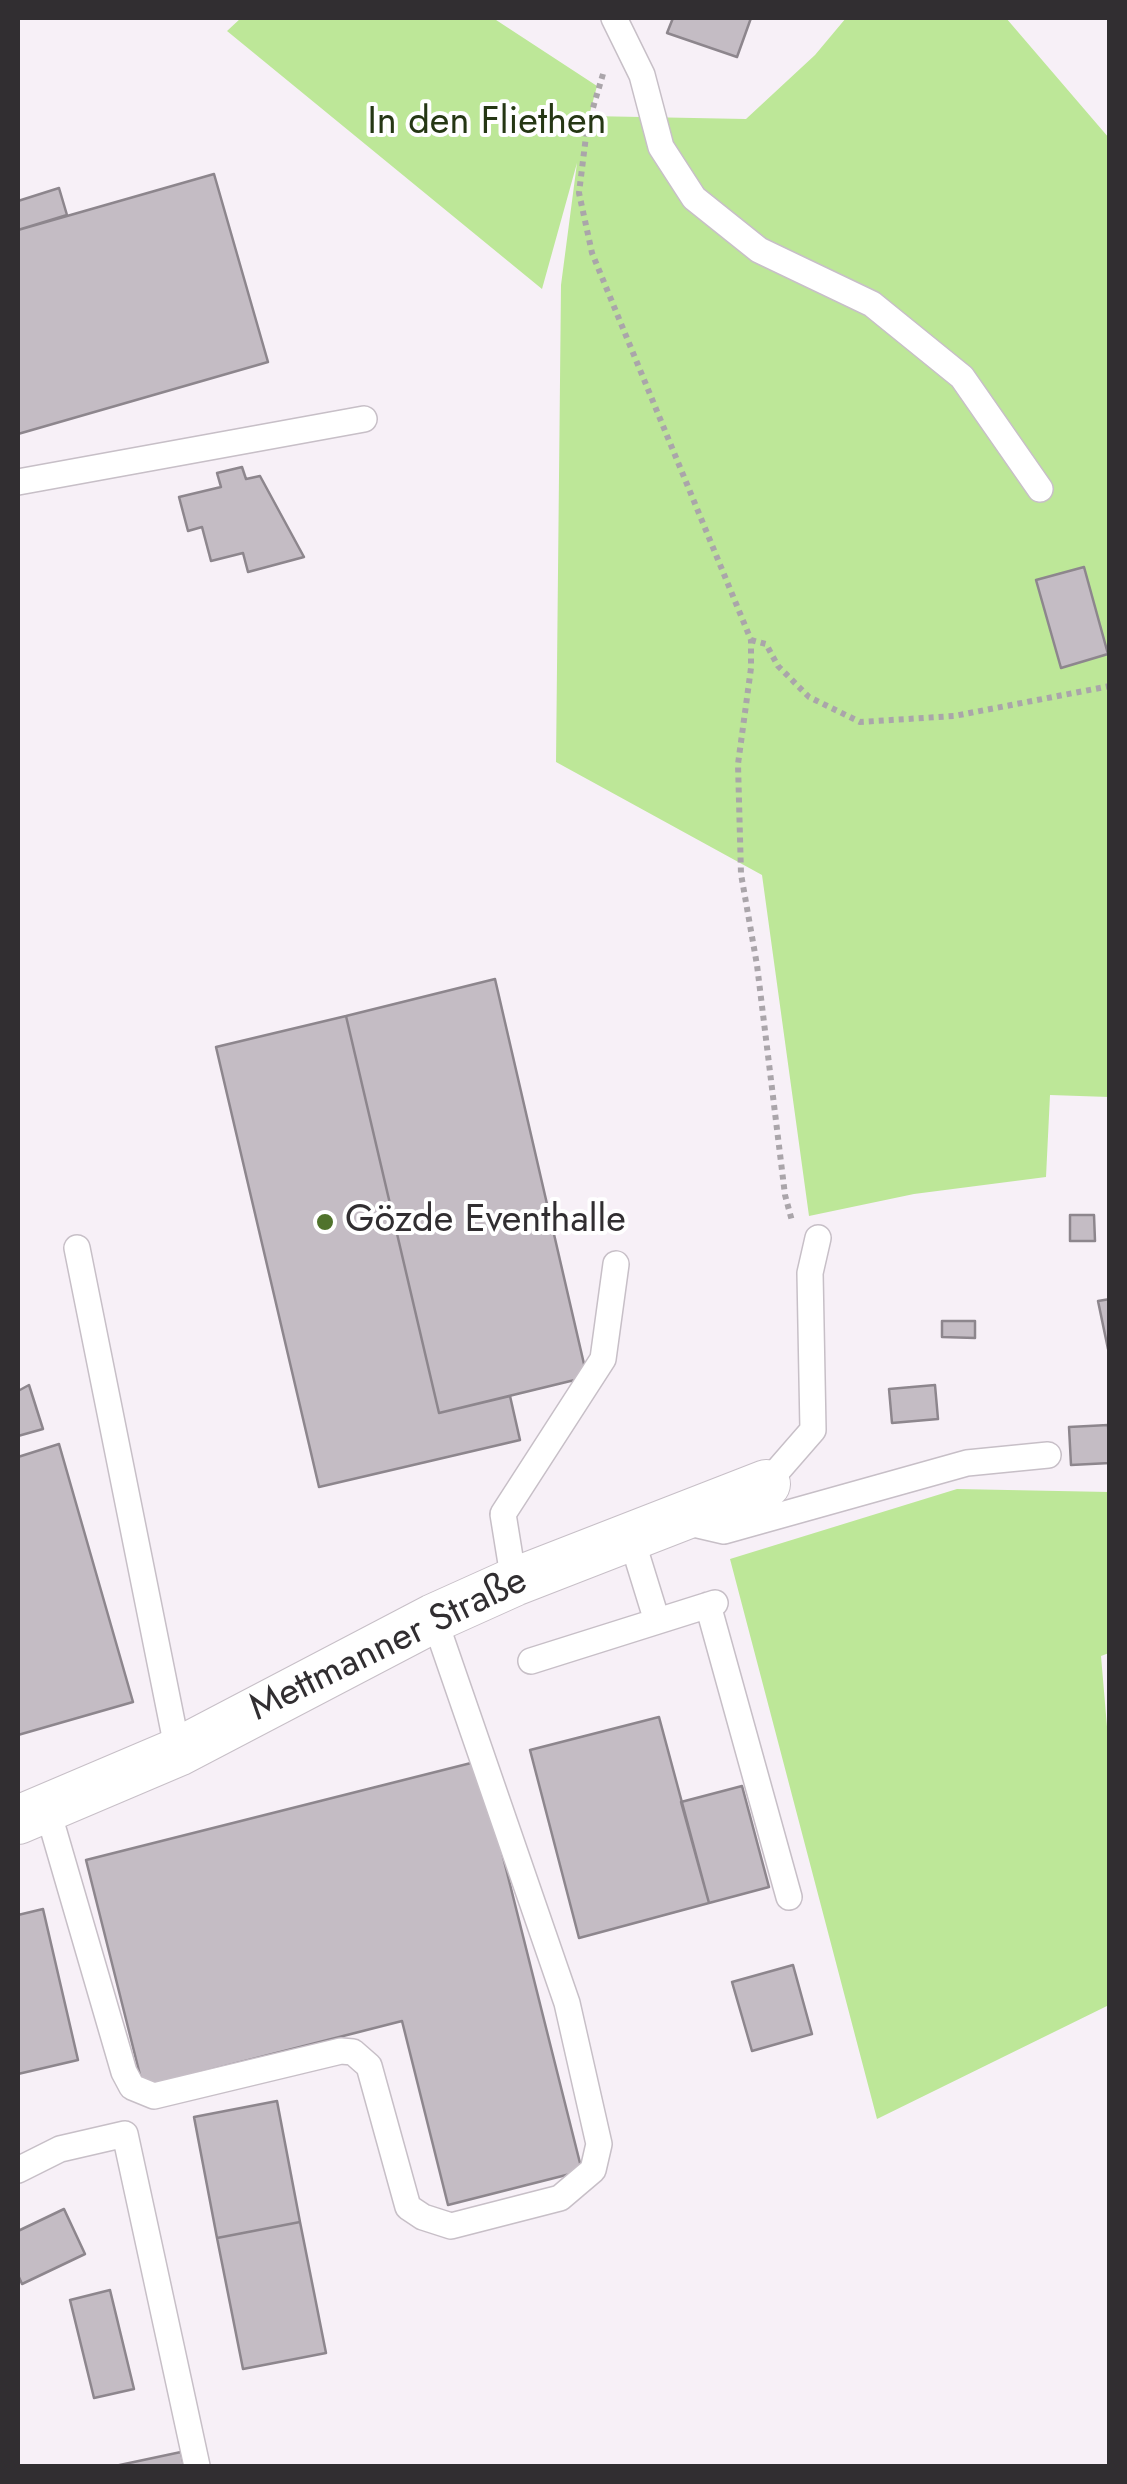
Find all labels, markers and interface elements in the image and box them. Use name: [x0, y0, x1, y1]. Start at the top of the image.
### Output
park label: In den Fliethen: [367, 101, 607, 147]
place label: Gözde Eventhalle: [345, 1199, 626, 1245]
marker: Gözde Eventhalle: [314, 1211, 336, 1233]
street label: Mettmanner Straße: [243, 1559, 535, 1733]

